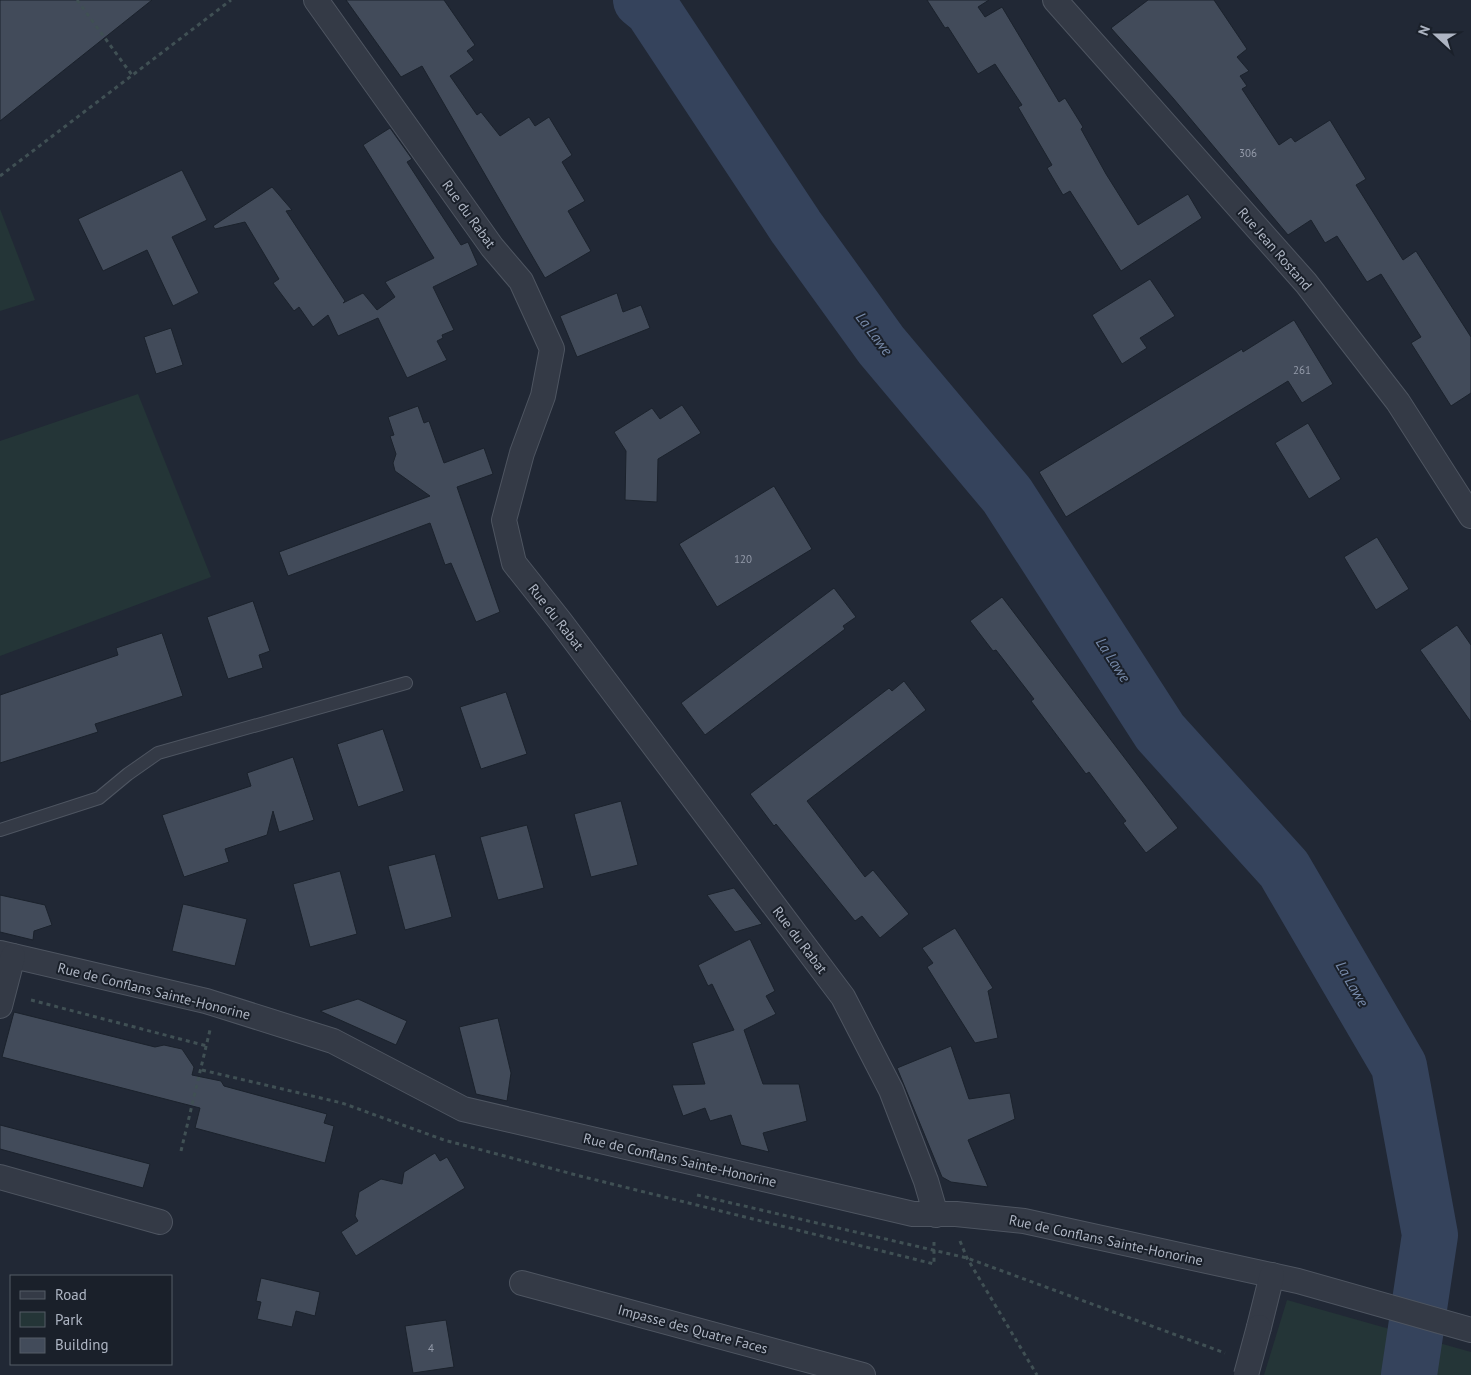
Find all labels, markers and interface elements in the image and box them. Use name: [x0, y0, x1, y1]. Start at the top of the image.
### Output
north arrow: [1411, 10, 1461, 60]
text: N: [1414, 23, 1434, 38]
house number: 306: [1239, 146, 1257, 160]
street label: Rue du Rabat: [438, 176, 500, 252]
street label: Rue Jean Rostand: [1234, 204, 1316, 294]
water label: La Lawe: [852, 308, 897, 359]
house number: 261: [1293, 363, 1311, 377]
house number: 120: [734, 552, 752, 566]
street label: Rue du Rabat: [524, 580, 588, 654]
water label: La Lawe: [1092, 634, 1135, 686]
street label: Rue du Rabat: [769, 903, 831, 977]
street label: Rue de Conflans Sainte-Honorine: [56, 958, 252, 1024]
water label: La Lawe: [1332, 958, 1373, 1010]
street label: Rue de Conflans Sainte-Honorine: [582, 1129, 778, 1191]
street label: Rue de Conflans Sainte-Honorine: [1007, 1211, 1205, 1269]
legend: [10, 1275, 172, 1365]
text: Road: [55, 1285, 87, 1304]
street label: Impasse des Quatre Faces: [616, 1300, 770, 1358]
text: Park: [55, 1310, 83, 1329]
text: Building: [55, 1335, 109, 1354]
house number: 4: [428, 1341, 434, 1355]

